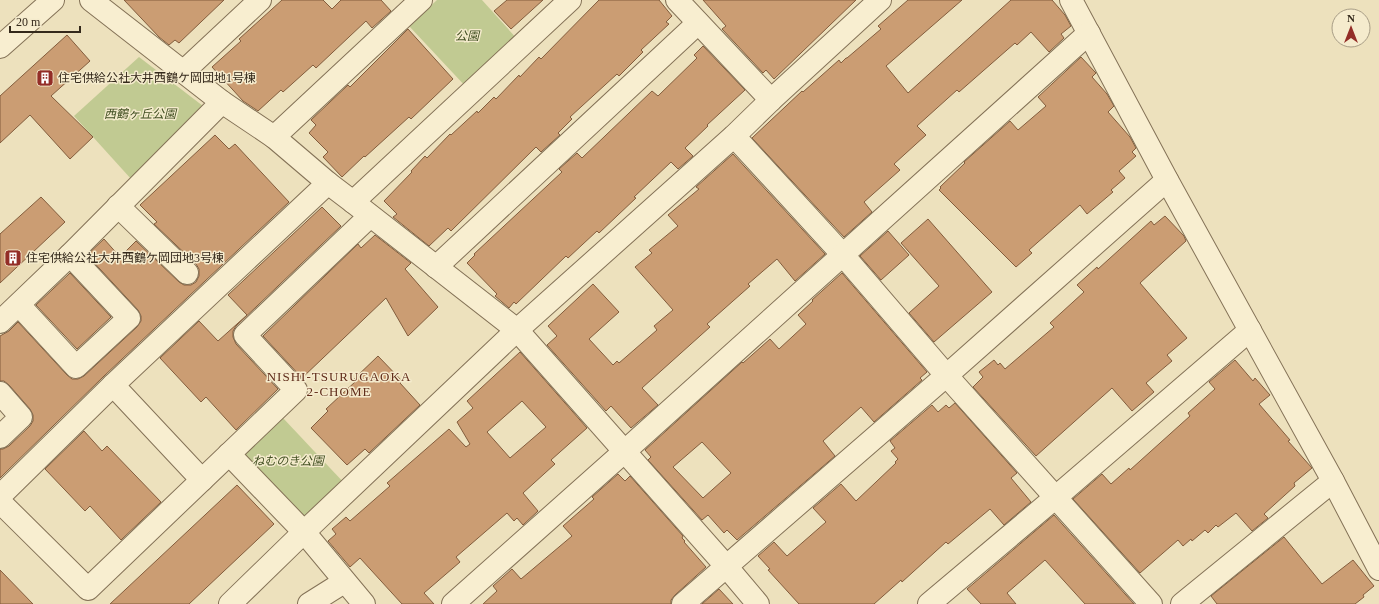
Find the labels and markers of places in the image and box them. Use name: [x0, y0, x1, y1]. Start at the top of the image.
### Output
building icon: 住宅供給公社大井西鶴ケ岡団地1号棟: [35, 68, 55, 88]
place label: 住宅供給公社大井西鶴ケ岡団地1号棟: [58, 71, 256, 85]
building icon: 住宅供給公社大井西鶴ケ岡団地3号棟: [3, 248, 23, 268]
place label: 住宅供給公社大井西鶴ケ岡団地3号棟: [26, 251, 224, 265]

